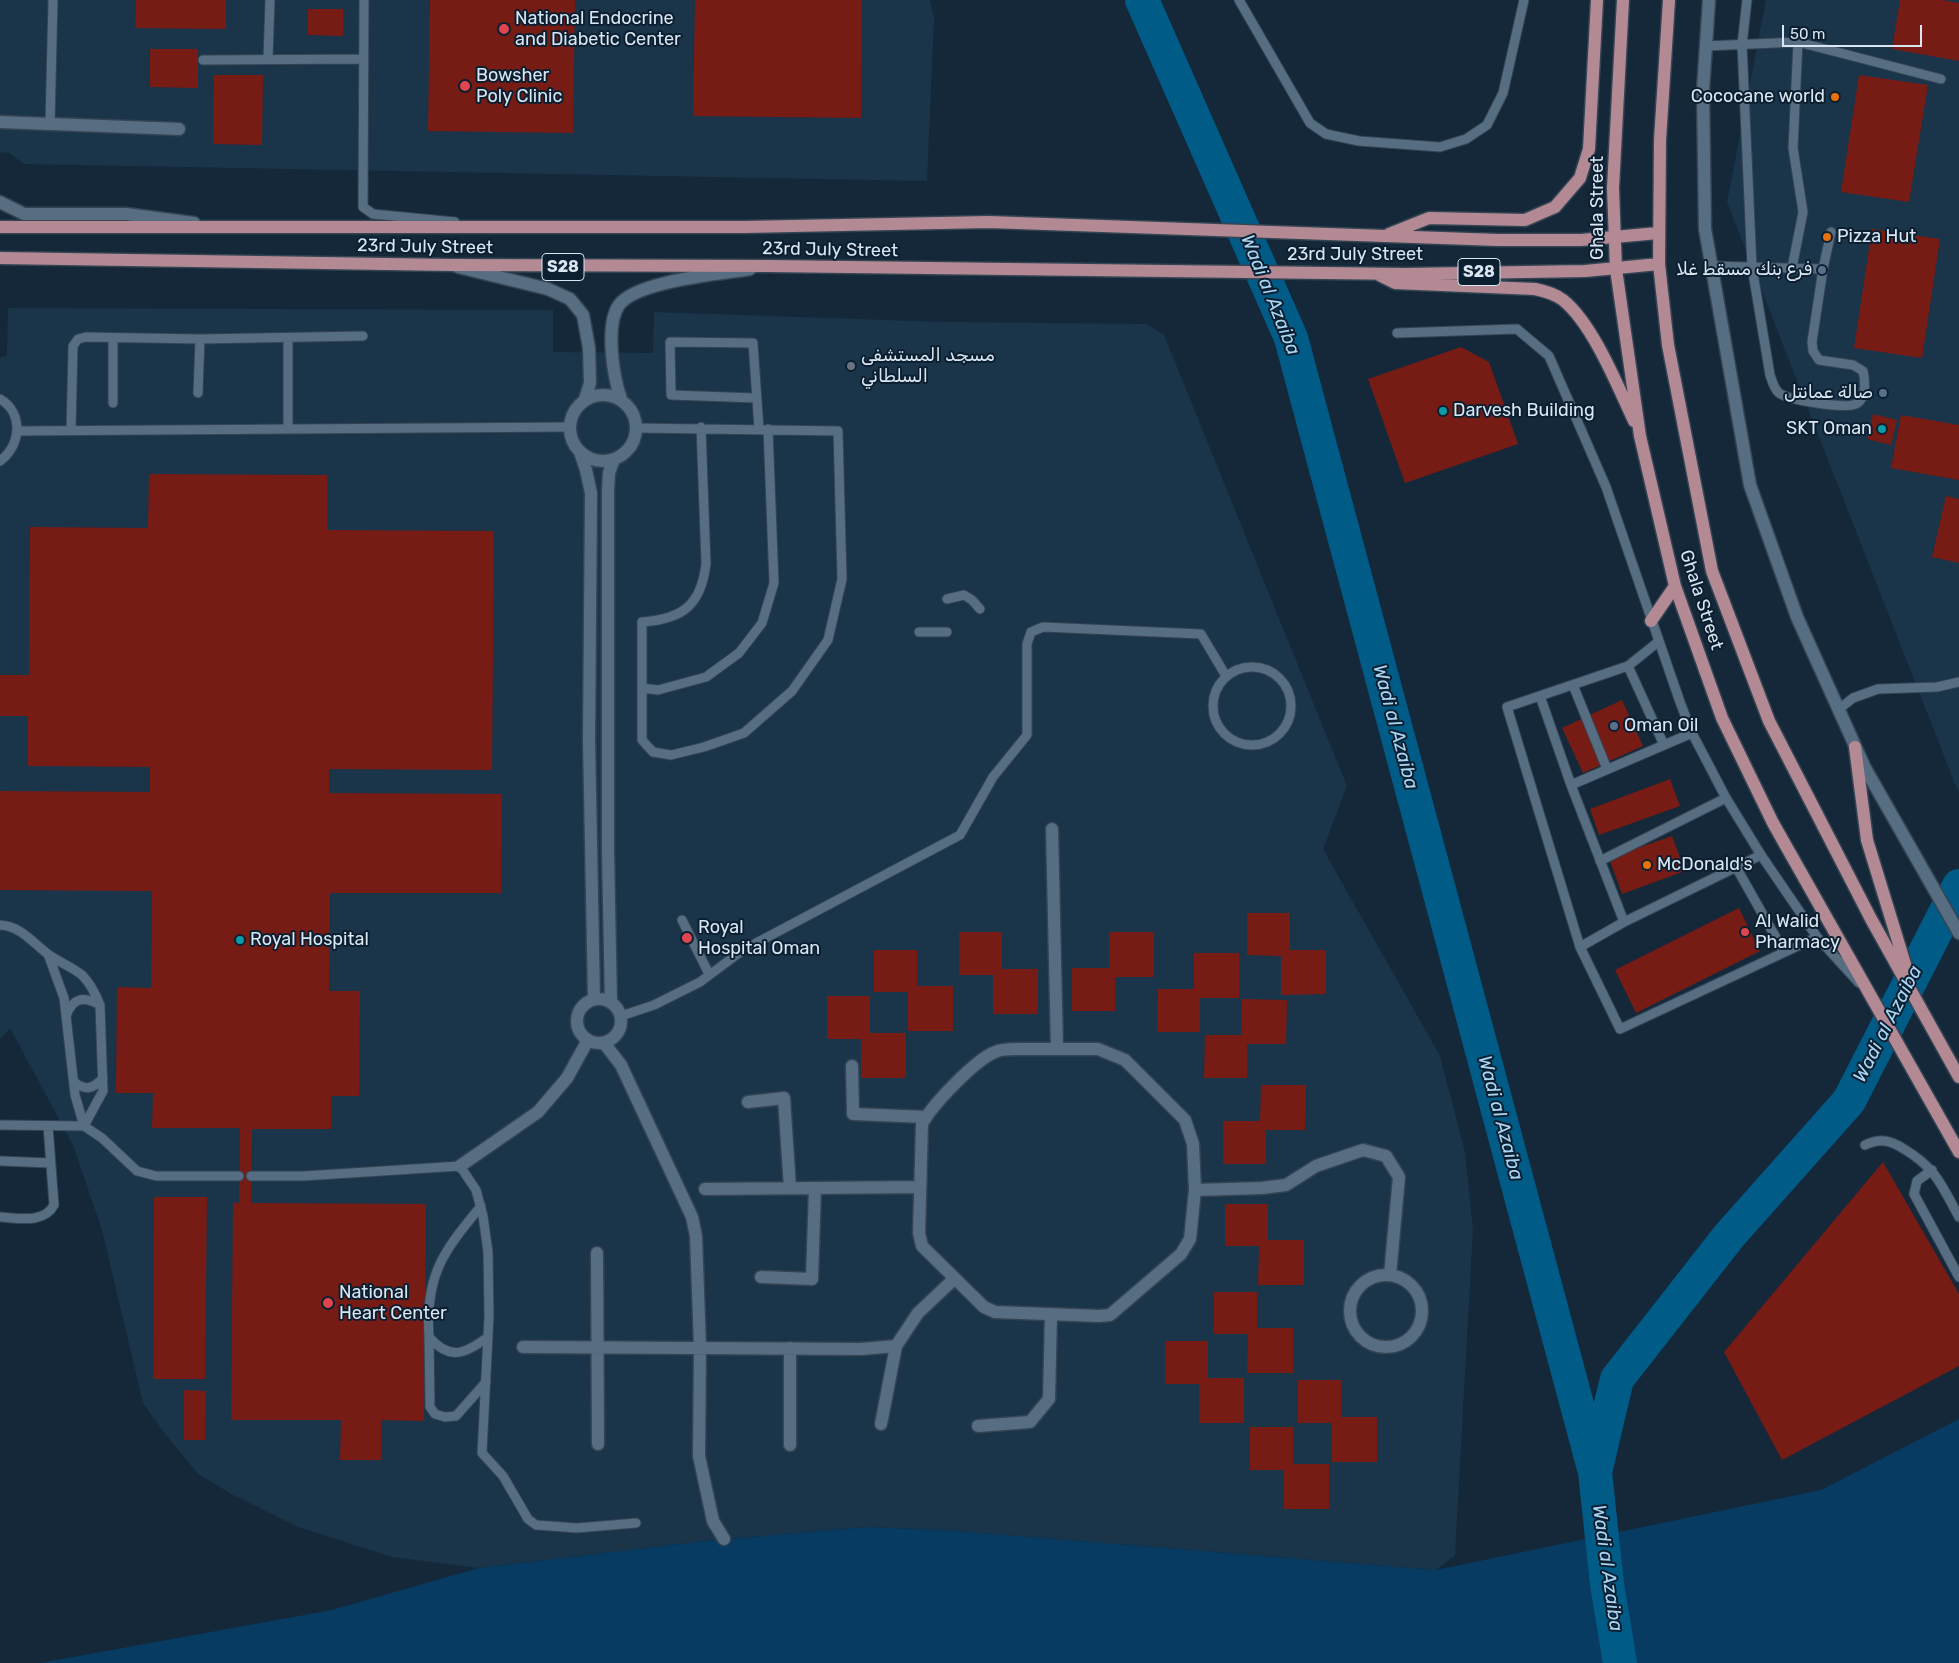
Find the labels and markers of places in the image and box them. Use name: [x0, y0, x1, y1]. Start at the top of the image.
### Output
place label: National Endocrine and Diabetic Center: [515, 8, 681, 50]
marker: National Endocrine and Diabetic Center: [497, 22, 511, 36]
place label: Bowsher Poly Clinic: [476, 65, 562, 108]
marker: Bowsher Poly Clinic: [458, 79, 472, 93]
place label: Cococane world: [1691, 86, 1825, 108]
marker: Cococane world: [1829, 91, 1841, 103]
place label: Pizza Hut: [1837, 226, 1916, 248]
marker: Pizza Hut: [1821, 231, 1833, 243]
place label: فرع بنك مسقط غلا: [1676, 259, 1812, 281]
marker: فرع بنك مسقط غلا: [1816, 264, 1828, 276]
place label: مسجد المستشفى السلطاني: [861, 345, 995, 388]
marker: مسجد المستشفى السلطاني: [845, 360, 857, 372]
place label: صالة عمانتل: [1784, 382, 1873, 404]
marker: صالة عمانتل: [1877, 387, 1889, 399]
place label: Darvesh Building: [1453, 400, 1595, 422]
marker: Darvesh Building: [1437, 405, 1449, 417]
place label: SKT Oman: [1786, 418, 1872, 440]
marker: SKT Oman: [1876, 423, 1888, 435]
place label: Oman Oil: [1624, 715, 1698, 737]
marker: Oman Oil: [1608, 720, 1620, 732]
place label: McDonald's: [1657, 854, 1753, 876]
marker: McDonald's: [1641, 859, 1653, 871]
place label: Al Walid Pharmacy: [1755, 911, 1840, 954]
place label: Royal Hospital Oman: [698, 917, 820, 960]
marker: Al Walid Pharmacy: [1739, 926, 1751, 938]
place label: Royal Hospital: [250, 929, 369, 951]
marker: Royal Hospital Oman: [680, 931, 694, 945]
marker: Royal Hospital: [234, 934, 246, 946]
place label: National Heart Center: [339, 1282, 447, 1325]
marker: National Heart Center: [321, 1296, 335, 1310]

